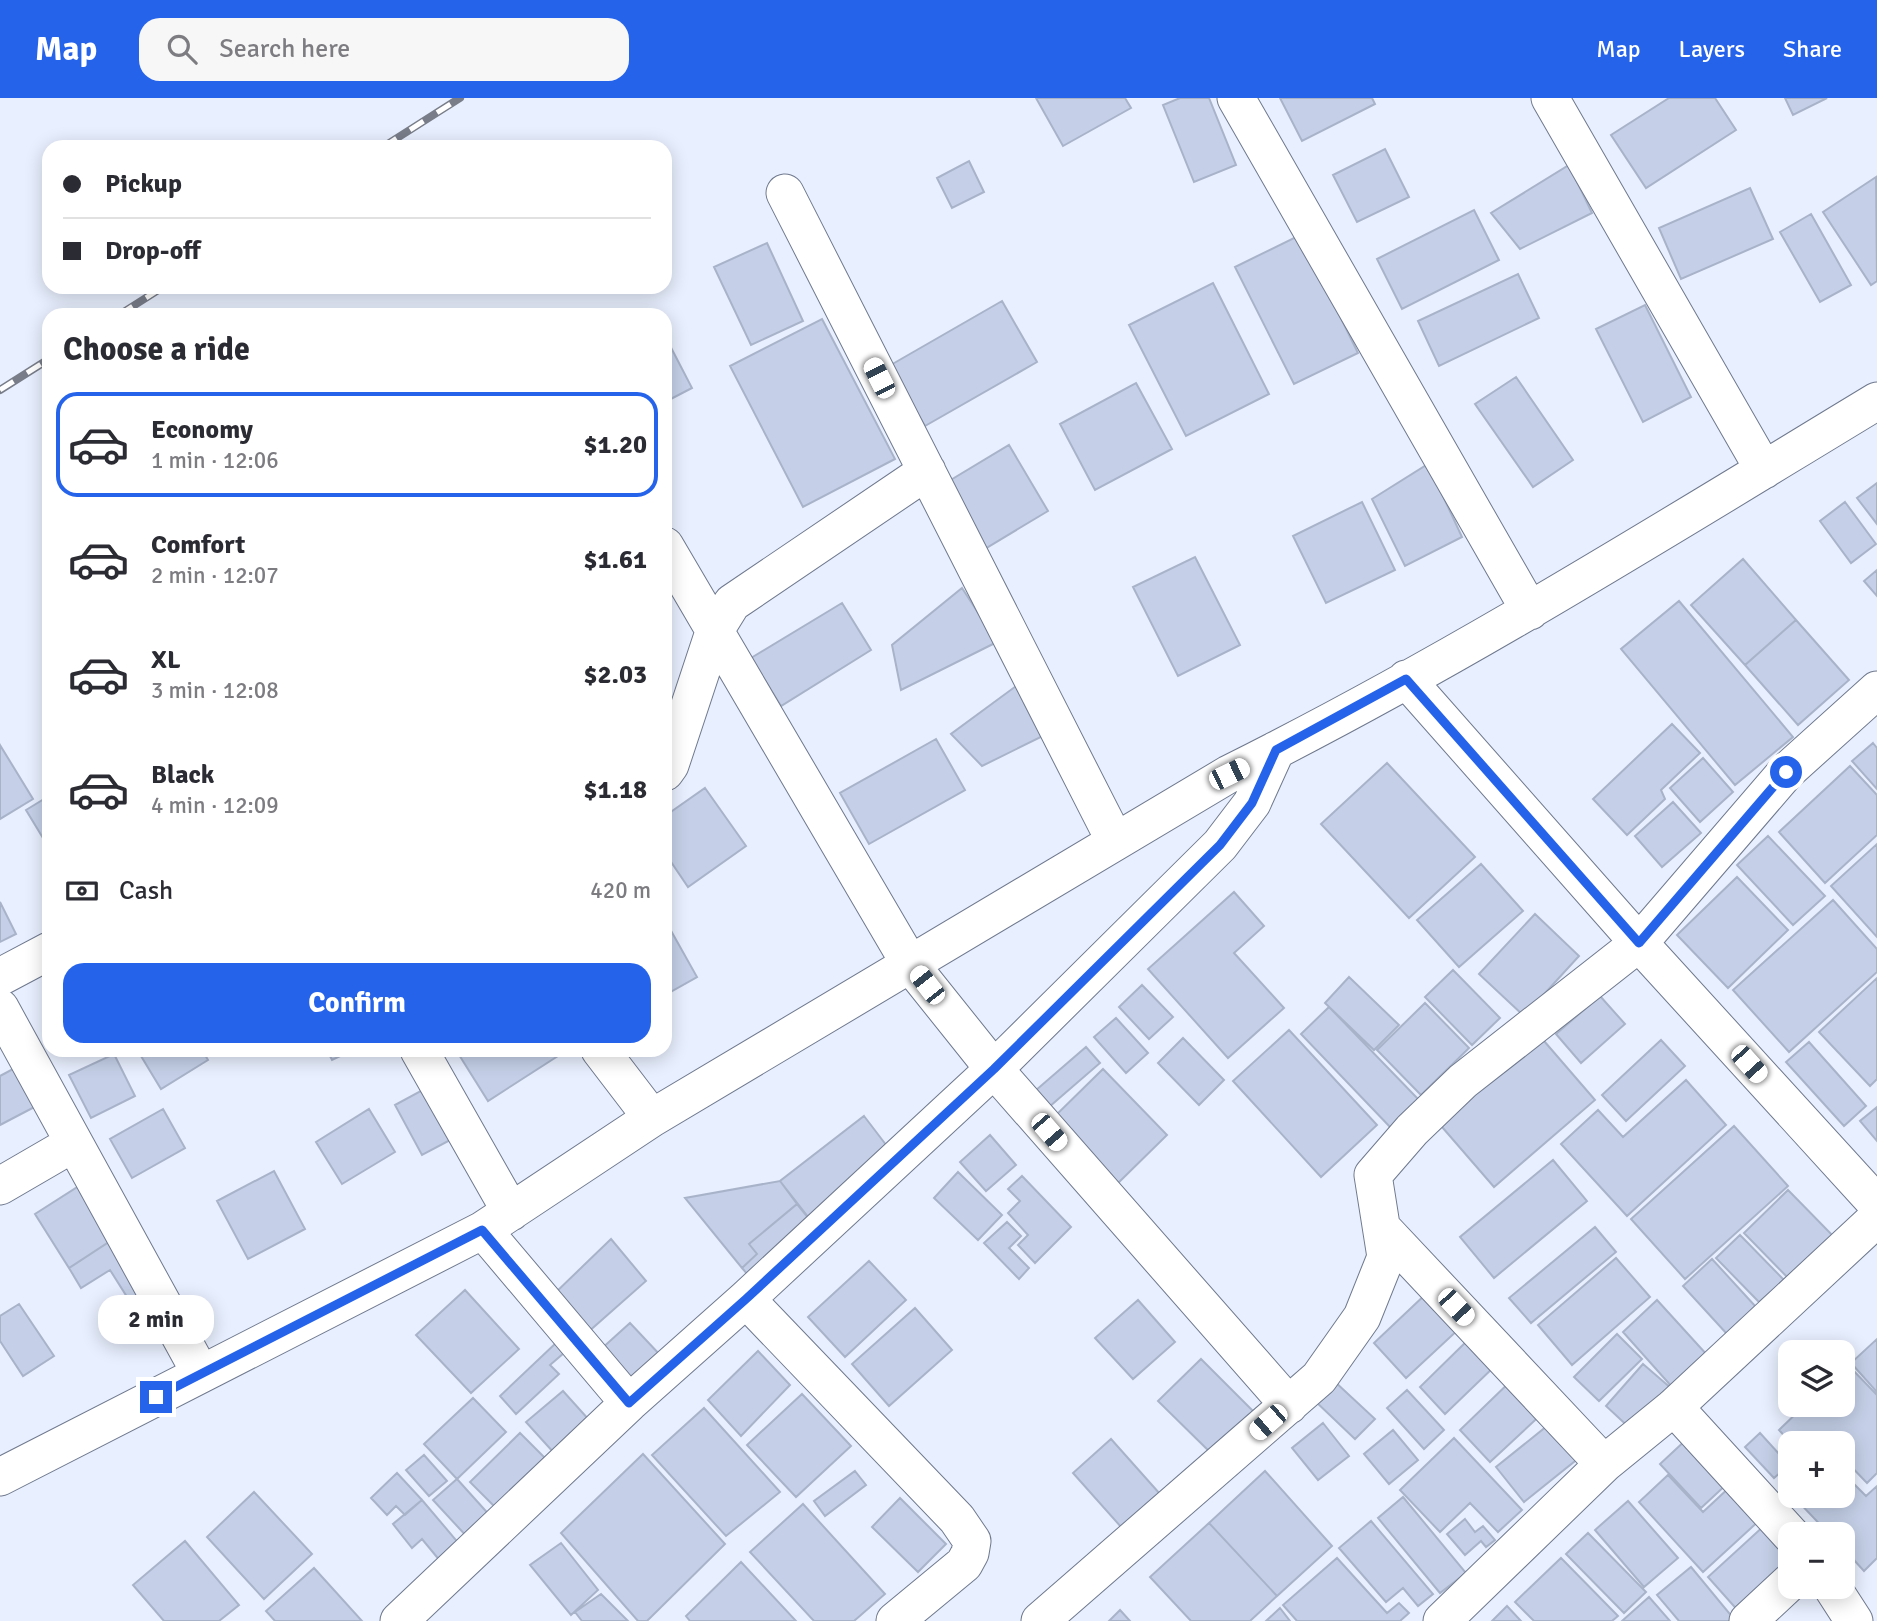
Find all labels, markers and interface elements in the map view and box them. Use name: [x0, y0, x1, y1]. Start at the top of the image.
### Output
search box: [139, 18, 629, 81]
text: Map: [35, 29, 97, 70]
icon: search: [163, 30, 201, 68]
text: Search here: [219, 33, 350, 65]
text: Map: [1596, 34, 1641, 64]
text: Layers: [1679, 34, 1745, 64]
text: Share: [1783, 34, 1842, 64]
text: Pickup: [105, 168, 182, 200]
text: Drop-off: [105, 235, 201, 267]
text: Choose a ride: [63, 330, 250, 369]
car: [861, 355, 898, 401]
icon: car: [67, 413, 130, 476]
text: Economy: [151, 414, 253, 446]
text: $1.20: [583, 429, 647, 461]
text: 1 min · 12:06: [151, 446, 279, 475]
icon: car: [67, 528, 130, 591]
text: Comfort: [151, 529, 245, 561]
text: $1.61: [583, 544, 647, 576]
text: 2 min · 12:07: [151, 561, 279, 590]
icon: car: [67, 643, 130, 706]
text: XL: [151, 644, 181, 676]
text: $2.03: [583, 659, 647, 691]
text: 3 min · 12:08: [151, 676, 279, 705]
car: [1206, 755, 1253, 793]
route start: [1770, 756, 1802, 788]
icon: car: [67, 758, 130, 821]
text: Black: [151, 759, 214, 791]
text: $1.18: [583, 774, 647, 806]
text: 4 min · 12:09: [151, 791, 279, 820]
icon: cash: [63, 872, 101, 910]
text: Cash: [119, 875, 173, 907]
text: 420 m: [590, 876, 651, 905]
car: [906, 962, 949, 1008]
button: Confirm: [63, 963, 651, 1043]
car: [1728, 1041, 1771, 1087]
car: [1028, 1109, 1071, 1155]
car: [1434, 1284, 1479, 1330]
callout: 2 min: [98, 1296, 214, 1344]
text: 2 min: [128, 1305, 184, 1334]
map controls: [1778, 1340, 1855, 1599]
button: layers: [1778, 1340, 1855, 1417]
route end: [140, 1381, 172, 1413]
car: [1246, 1400, 1291, 1444]
button: +: [1778, 1431, 1855, 1508]
button: −: [1778, 1522, 1855, 1599]

